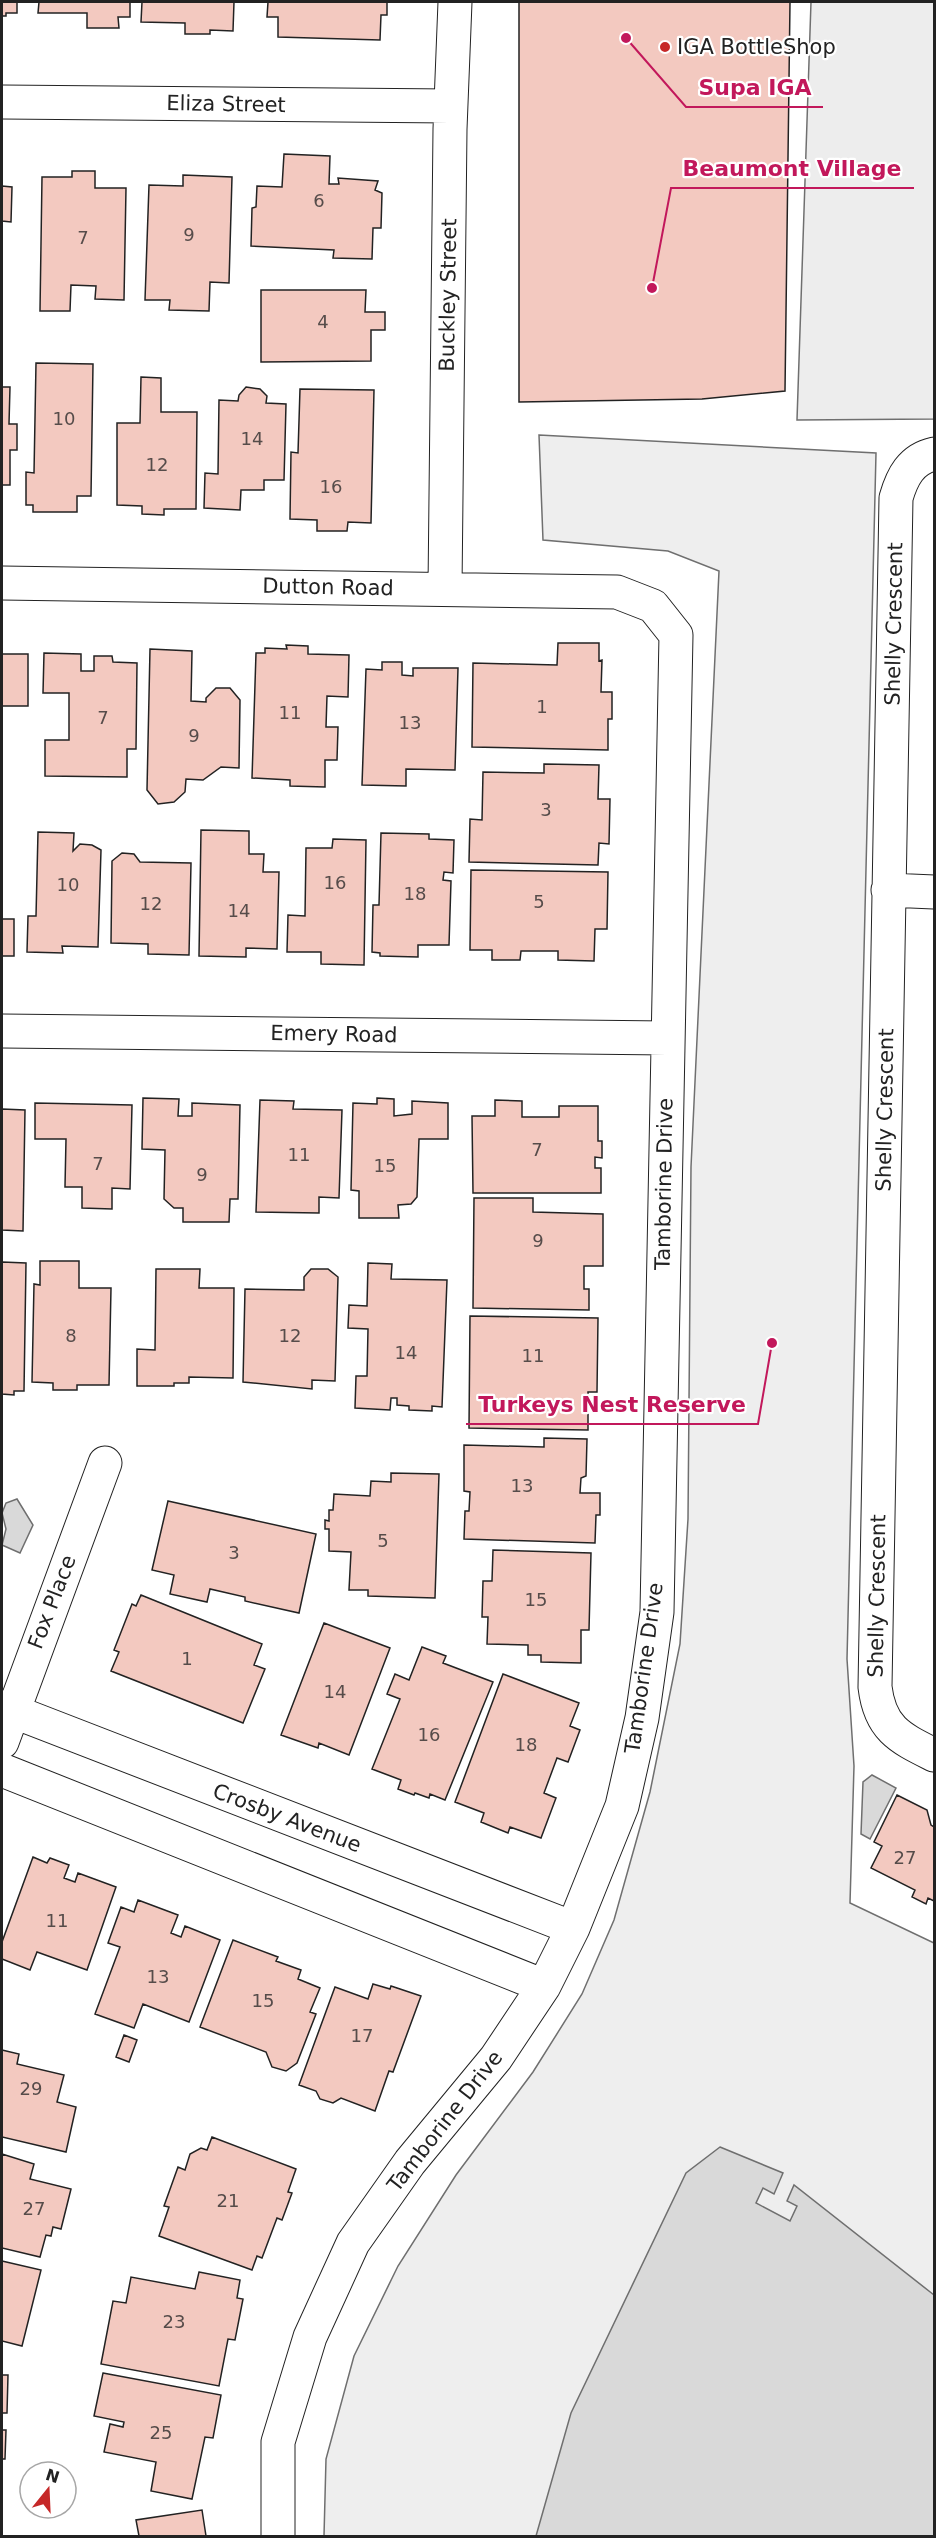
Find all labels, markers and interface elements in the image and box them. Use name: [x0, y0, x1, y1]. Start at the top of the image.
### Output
place label: IGA BottleShop: [677, 35, 836, 59]
marker: IGA BottleShop: [658, 40, 672, 54]
callout: Supa IGA: [686, 67, 823, 107]
text: Supa IGA: [698, 75, 812, 100]
street label: Eliza Street: [166, 91, 286, 117]
callout: Beaumont Village: [671, 148, 914, 188]
text: Beaumont Village: [683, 156, 901, 181]
house number: 6: [313, 190, 325, 211]
street label: Buckley Street: [435, 218, 461, 372]
house number: 9: [183, 224, 195, 245]
house number: 7: [77, 227, 89, 248]
house number: 4: [317, 311, 329, 332]
house number: 10: [53, 408, 75, 429]
house number: 14: [241, 428, 263, 449]
house number: 12: [146, 454, 168, 475]
house number: 16: [320, 476, 342, 497]
street label: Shelly Crescent: [881, 542, 907, 706]
street label: Dutton Road: [262, 574, 394, 600]
house number: 1: [536, 696, 548, 717]
house number: 11: [279, 702, 301, 723]
house number: 7: [97, 707, 109, 728]
house number: 13: [399, 712, 421, 733]
house number: 9: [188, 725, 200, 746]
house number: 3: [540, 799, 552, 820]
house number: 16: [324, 872, 346, 893]
house number: 10: [57, 874, 79, 895]
house number: 18: [404, 883, 426, 904]
house number: 5: [533, 891, 545, 912]
house number: 12: [140, 893, 162, 914]
house number: 14: [228, 900, 250, 921]
street label: Emery Road: [270, 1021, 398, 1047]
street label: Shelly Crescent: [872, 1028, 898, 1192]
street label: Tamborine Drive: [650, 1098, 678, 1271]
house number: 7: [531, 1139, 543, 1160]
house number: 11: [288, 1144, 310, 1165]
house number: 7: [92, 1153, 104, 1174]
house number: 15: [374, 1155, 396, 1176]
house number: 9: [196, 1164, 208, 1185]
house number: 9: [532, 1230, 544, 1251]
house number: 8: [65, 1325, 77, 1346]
house number: 12: [279, 1325, 301, 1346]
house number: 14: [395, 1342, 417, 1363]
house number: 11: [522, 1345, 544, 1366]
callout: Turkeys Nest Reserve: [466, 1384, 758, 1424]
text: Turkeys Nest Reserve: [478, 1392, 746, 1417]
house number: 13: [511, 1475, 533, 1496]
street label: Shelly Crescent: [864, 1514, 890, 1678]
house number: 5: [377, 1530, 389, 1551]
house number: 3: [228, 1542, 240, 1563]
street label: Fox Place: [23, 1552, 81, 1652]
street label: Tamborine Drive: [620, 1581, 668, 1756]
house number: 15: [525, 1589, 547, 1610]
house number: 1: [181, 1648, 193, 1669]
house number: 14: [324, 1681, 346, 1702]
house number: 16: [418, 1724, 440, 1745]
house number: 18: [515, 1734, 537, 1755]
street label: Crosby Avenue: [209, 1779, 365, 1857]
house number: 27: [894, 1847, 916, 1868]
house number: 11: [46, 1910, 68, 1931]
house number: 13: [147, 1966, 169, 1987]
house number: 15: [252, 1990, 274, 2011]
house number: 17: [351, 2025, 373, 2046]
street label: Tamborine Drive: [382, 2046, 507, 2197]
house number: 29: [20, 2078, 42, 2099]
house number: 21: [217, 2190, 239, 2211]
house number: 27: [23, 2198, 45, 2219]
house number: 23: [163, 2311, 185, 2332]
house number: 25: [150, 2422, 172, 2443]
north arrow: [18, 2460, 78, 2520]
text: N: [43, 2465, 62, 2487]

